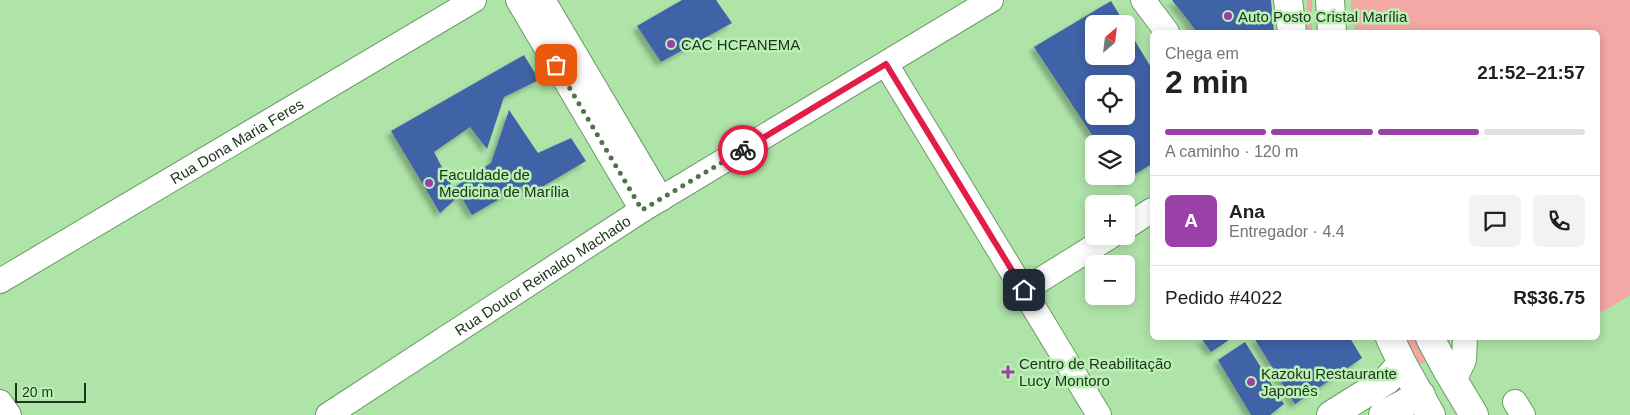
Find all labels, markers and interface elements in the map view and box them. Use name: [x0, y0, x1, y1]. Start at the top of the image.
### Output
place label: Auto Posto Cristal Marília: [1238, 8, 1408, 25]
marker: Auto Posto Cristal Marília: [1222, 10, 1234, 22]
north arrow: [1085, 15, 1135, 65]
map controls: [1085, 15, 1135, 305]
place label: CAC HCFANEMA: [681, 36, 800, 53]
marker: CAC HCFANEMA: [665, 38, 677, 50]
pin: [535, 44, 577, 86]
text: Chega em: [1165, 45, 1239, 62]
icon: bag: [542, 51, 570, 79]
text: 21:52–21:57: [1477, 62, 1585, 83]
text: 2 min: [1165, 64, 1249, 100]
button: locate: [1085, 75, 1135, 125]
street label: Rua Dona Maria Feres: [167, 95, 306, 187]
courier: [718, 125, 768, 175]
button: layers: [1085, 135, 1135, 185]
icon: bike: [729, 136, 757, 164]
text: A caminho · 120 m: [1165, 143, 1298, 160]
place label: Faculdade de Medicina de Marília: [439, 166, 570, 200]
marker: Faculdade de Medicina de Marília: [423, 177, 435, 189]
button: +: [1085, 195, 1135, 245]
button: chat: [1469, 195, 1521, 247]
button: phone: [1533, 195, 1585, 247]
text: Ana: [1229, 201, 1265, 222]
text: A: [1184, 210, 1198, 231]
street label: Rua Doutor Reinaldo Machado: [451, 212, 633, 338]
text: Entregador · 4.4: [1229, 223, 1345, 240]
button: −: [1085, 255, 1135, 305]
pin: [1003, 269, 1045, 311]
icon: home: [1010, 276, 1038, 304]
text: Pedido #4022: [1165, 287, 1282, 308]
text: R$36.75: [1513, 287, 1585, 308]
place label: Centro de Reabilitação Lucy Montoro: [1019, 355, 1172, 389]
marker: Centro de Reabilitação Lucy Montoro: [1001, 365, 1015, 379]
place label: Kazoku Restaurante Japonês: [1261, 365, 1397, 399]
marker: Kazoku Restaurante Japonês: [1245, 376, 1257, 388]
scale bar: [15, 380, 86, 403]
text: 20 m: [22, 384, 53, 400]

